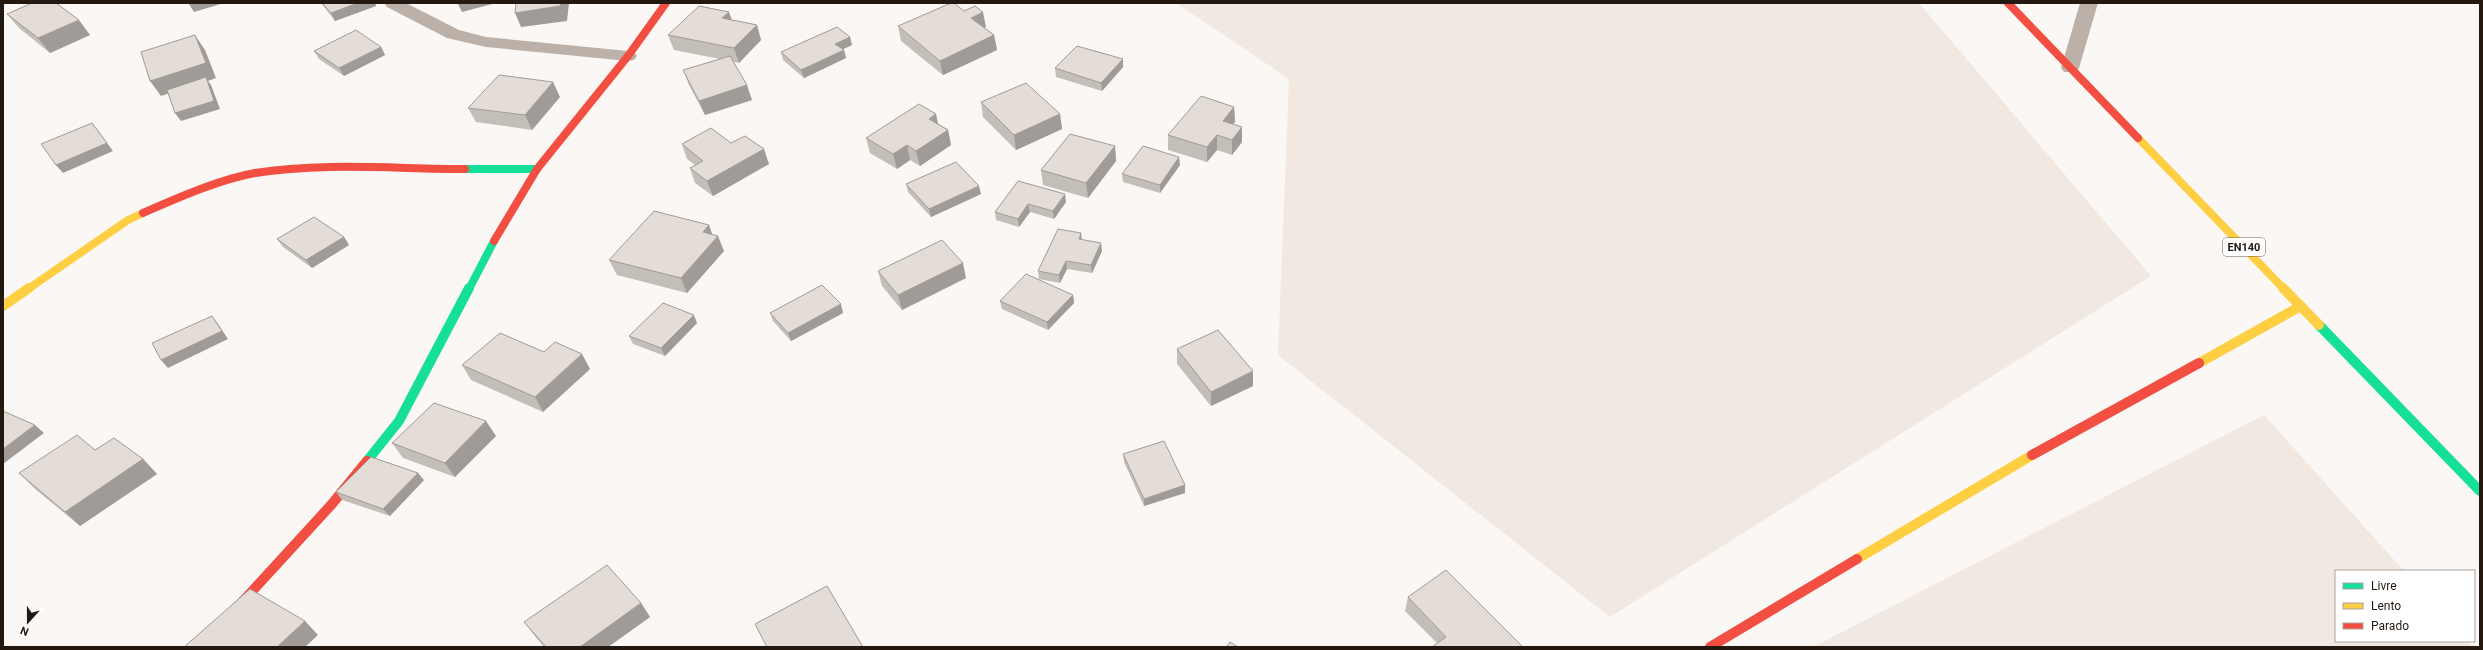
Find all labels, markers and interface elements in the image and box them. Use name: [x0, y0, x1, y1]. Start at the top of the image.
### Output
road number: EN140: [2223, 238, 2265, 256]
legend: [2335, 570, 2475, 642]
text: Livre: [2371, 579, 2397, 593]
text: Lento: [2371, 599, 2401, 613]
north arrow: [8, 602, 48, 642]
text: Parado: [2371, 619, 2409, 633]
text: N: [18, 623, 31, 638]

